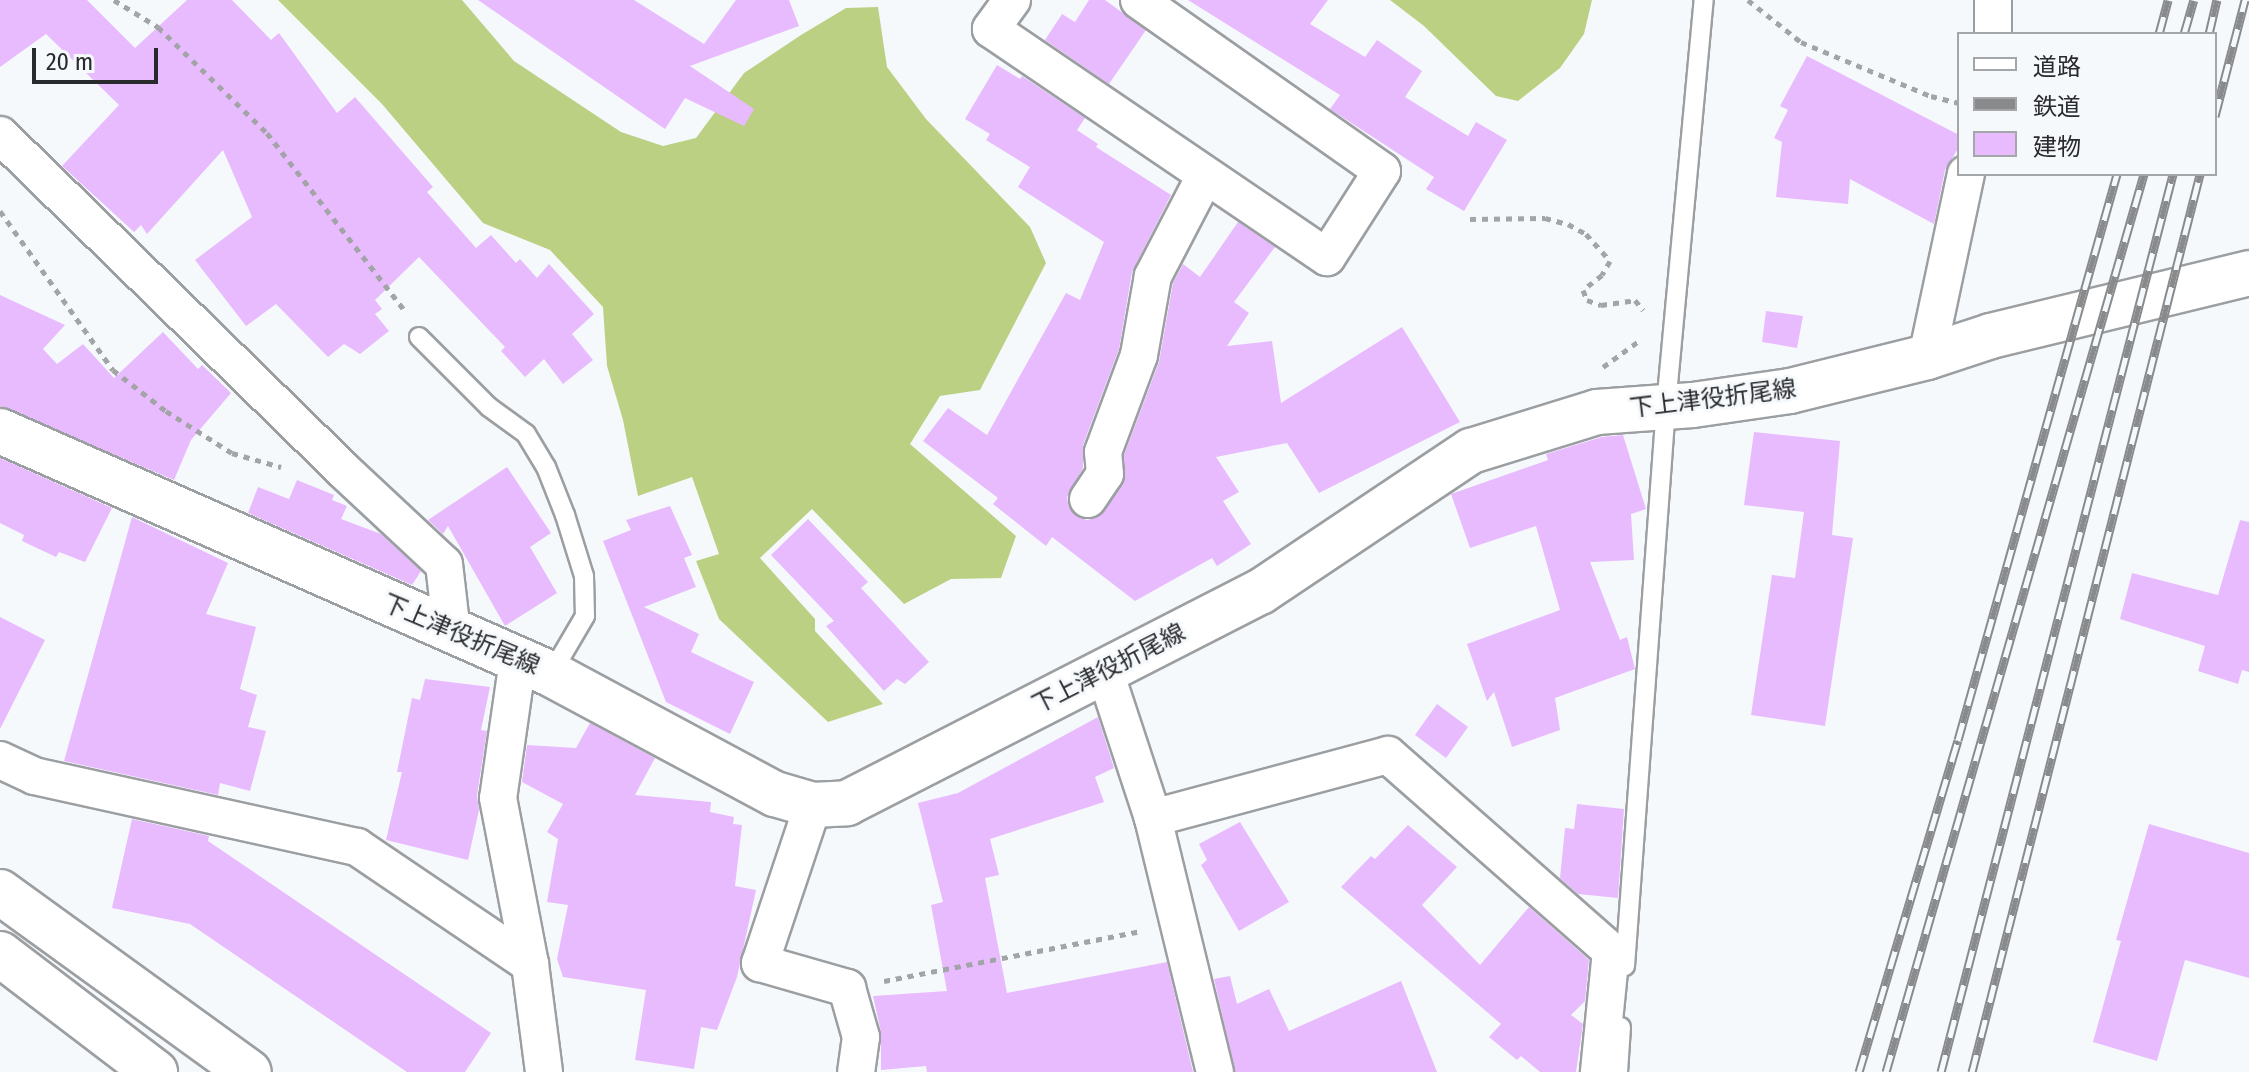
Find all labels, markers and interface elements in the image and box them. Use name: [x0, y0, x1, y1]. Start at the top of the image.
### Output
scale bar: [36, 32, 162, 82]
legend: [1957, 32, 2217, 176]
text: 20 m: [46, 48, 93, 76]
text: 道路: [2033, 53, 2081, 81]
text: 鉄道: [2033, 93, 2081, 121]
text: 建物: [2033, 133, 2081, 161]
street label: 下上津役折尾線: [1628, 374, 1798, 424]
street label: 下上津役折尾線: [378, 589, 544, 681]
street label: 下上津役折尾線: [1028, 618, 1190, 720]

